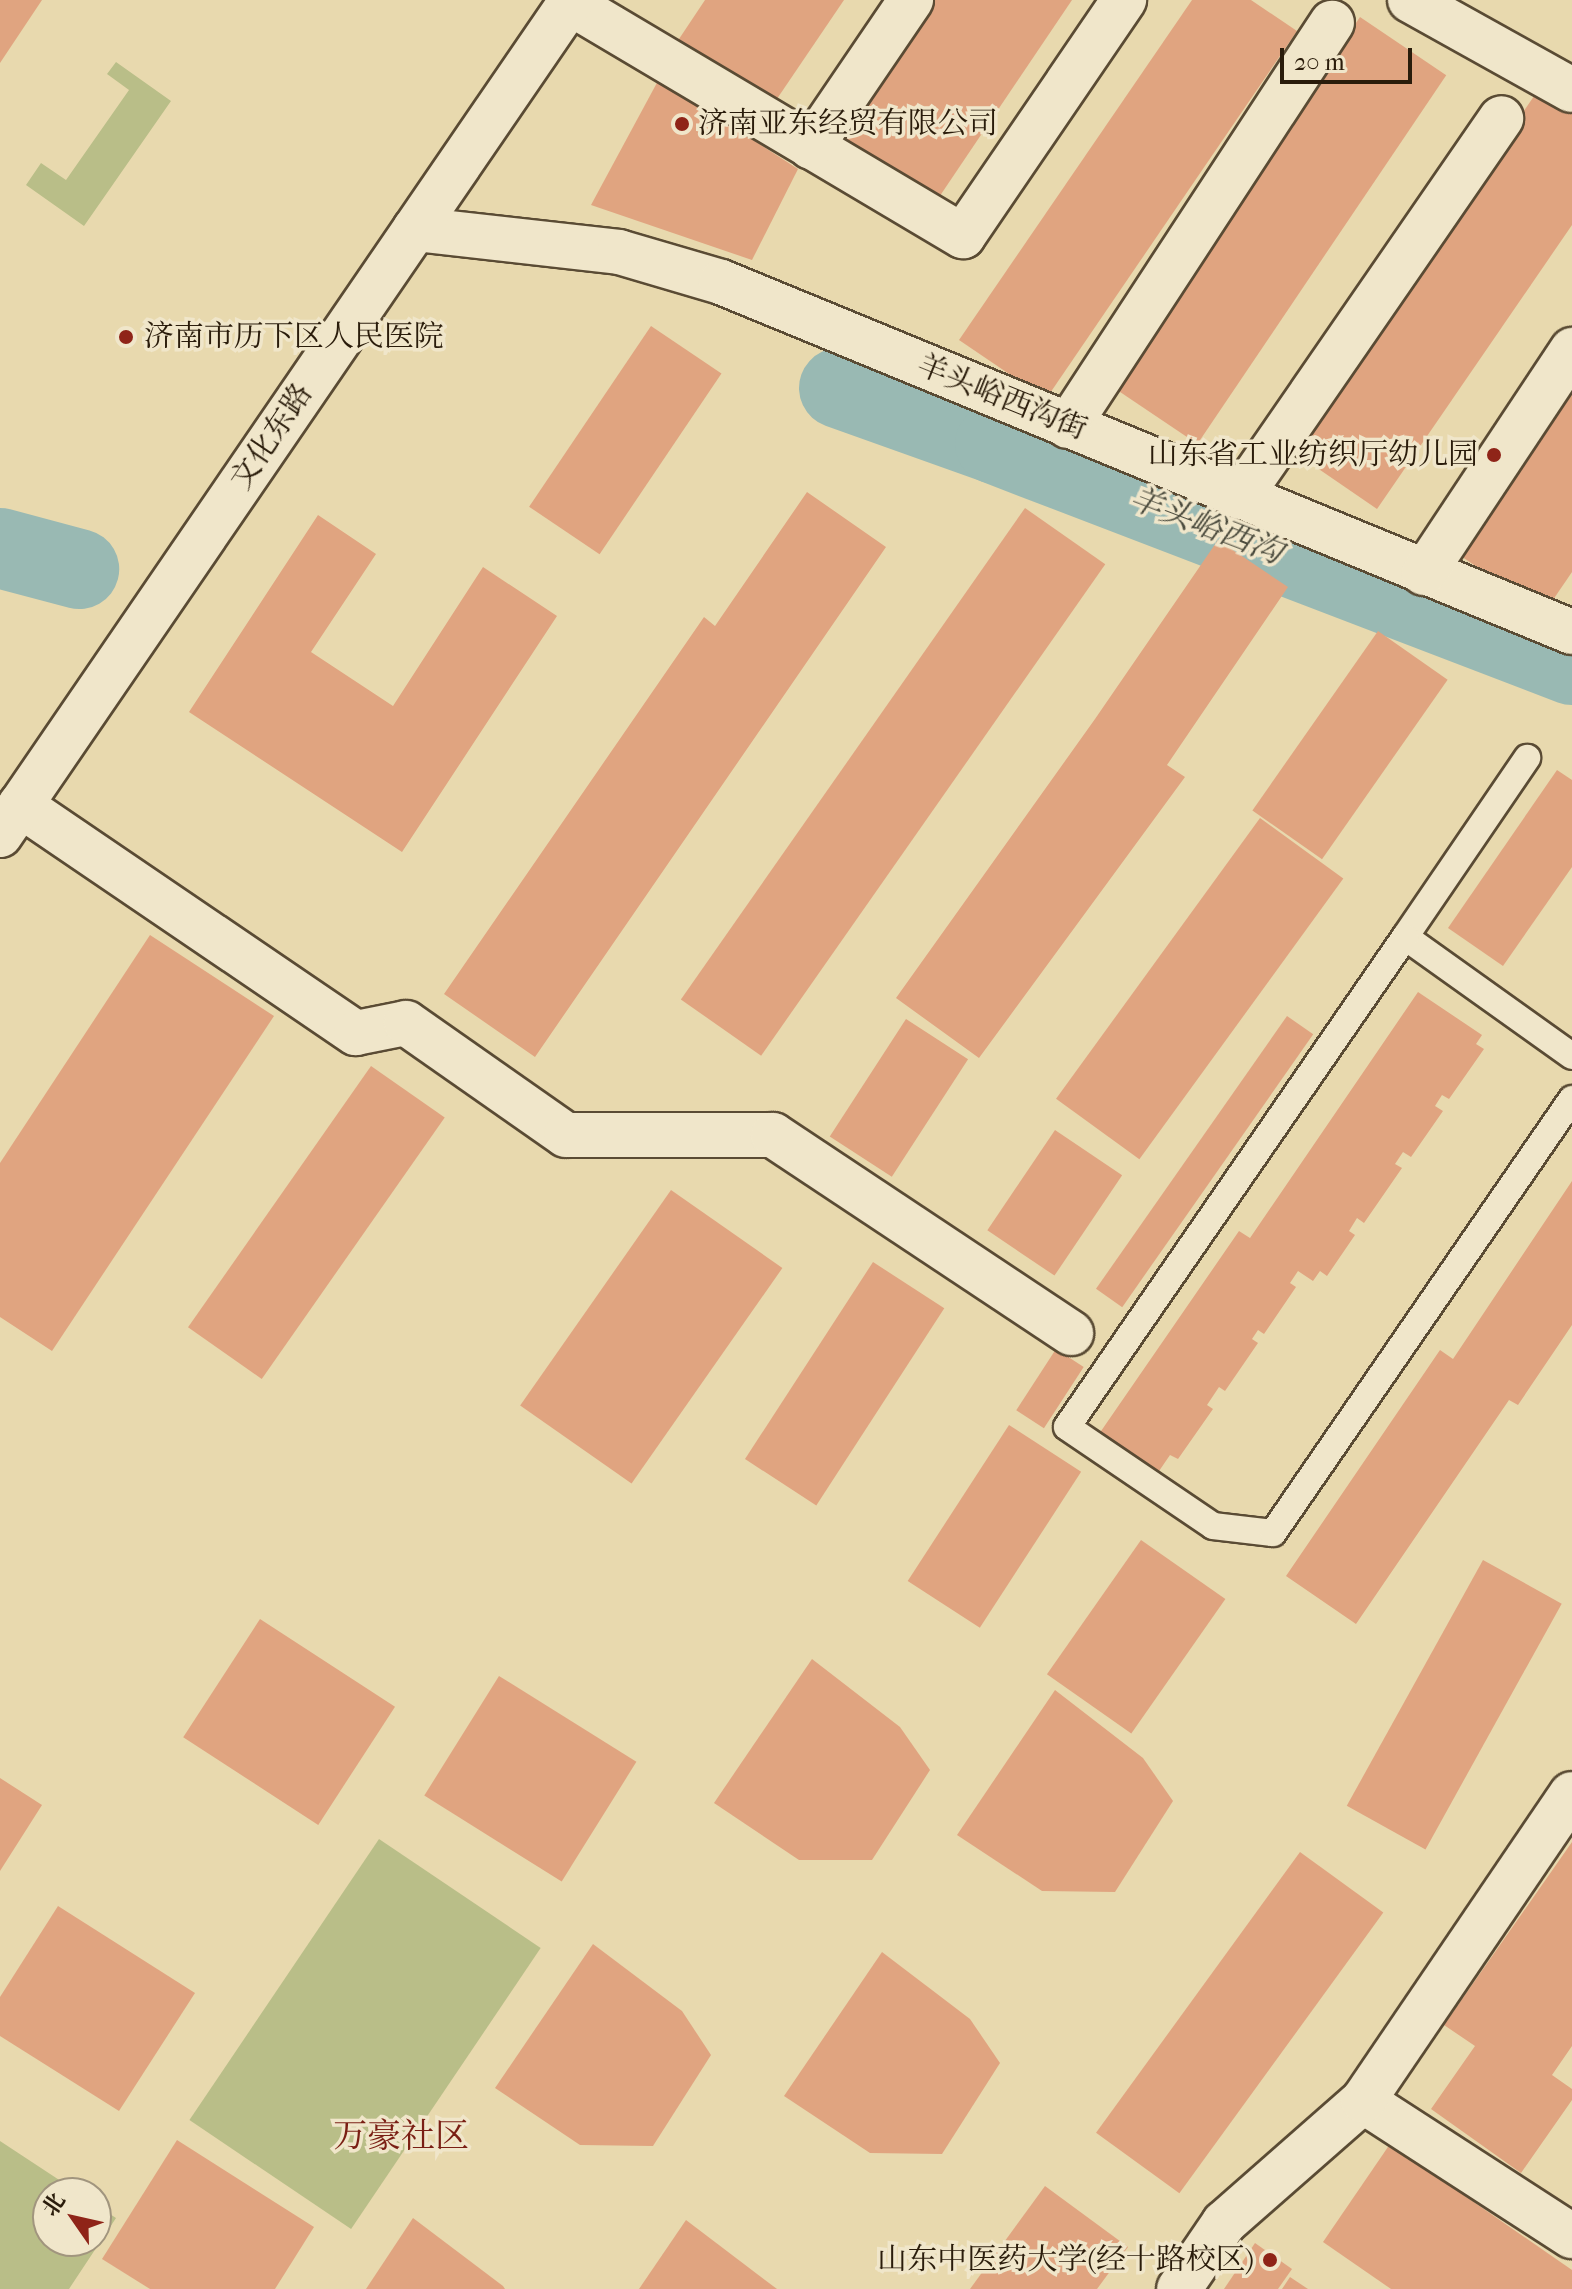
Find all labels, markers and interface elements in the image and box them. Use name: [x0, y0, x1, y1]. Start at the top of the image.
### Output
scale bar: [1284, 32, 1416, 82]
text: 20 m: [1294, 48, 1345, 76]
place label: 济南亚东经贸有限公司: [698, 106, 998, 142]
marker: 济南亚东经贸有限公司: [673, 115, 691, 133]
place label: 济南市历下区人民医院: [144, 319, 444, 355]
marker: 济南市历下区人民医院: [115, 326, 137, 348]
street label: 羊头峪西沟街: [912, 348, 1092, 448]
street label: 文化东路: [224, 377, 320, 497]
place label: 山东省工业纺织厅幼儿园: [1148, 437, 1478, 473]
marker: 山东省工业纺织厅幼儿园: [1485, 446, 1503, 464]
water label: 羊头峪西沟: [1124, 479, 1288, 573]
district label: 万豪社区: [333, 2117, 469, 2157]
north arrow: [32, 2177, 112, 2257]
text: 北: [37, 2188, 71, 2221]
place label: 山东中医药大学(经十路校区): [877, 2242, 1254, 2278]
marker: 山东中医药大学(经十路校区): [1261, 2251, 1279, 2269]

